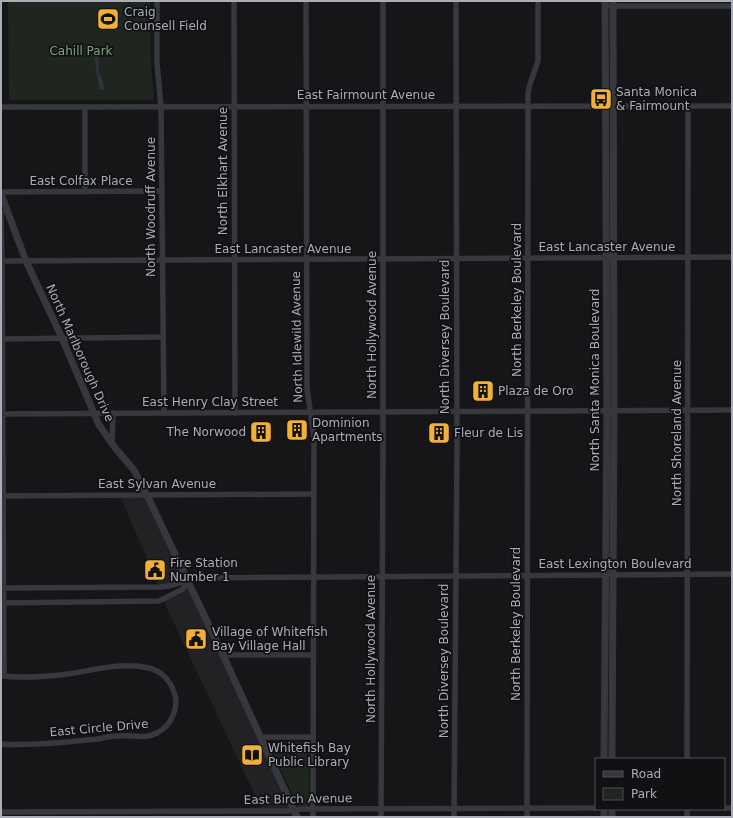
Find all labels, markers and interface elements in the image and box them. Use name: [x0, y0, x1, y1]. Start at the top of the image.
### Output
place label: Craig Counsell Field: [124, 5, 207, 33]
sports icon: Craig Counsell Field: [95, 6, 121, 32]
park label: Cahill Park: [49, 44, 113, 58]
place label: Santa Monica & Fairmount: [616, 85, 697, 113]
bus stop icon: Santa Monica & Fairmount: [588, 86, 614, 112]
street label: East Fairmount Avenue: [297, 88, 435, 102]
street label: North Elkhart Avenue: [216, 107, 230, 235]
street label: North Woodruff Avenue: [144, 137, 158, 277]
street label: East Colfax Place: [29, 174, 133, 188]
street label: North Berkeley Boulevard: [510, 223, 524, 377]
street label: East Lancaster Avenue: [539, 240, 675, 254]
street label: East Lancaster Avenue: [215, 242, 351, 256]
street label: North Hollywood Avenue: [365, 251, 379, 399]
street label: North Diversey Boulevard: [438, 260, 452, 414]
street label: North Idlewild Avenue: [289, 271, 305, 403]
street label: North Marlborough Drive: [43, 282, 117, 424]
street label: North Santa Monica Boulevard: [588, 289, 602, 471]
street label: North Shoreland Avenue: [670, 360, 684, 506]
building icon: Plaza de Oro: [470, 378, 496, 404]
place label: Plaza de Oro: [498, 384, 574, 398]
street label: East Henry Clay Street: [142, 395, 278, 409]
place label: Dominion Apartments: [312, 416, 382, 444]
building icon: Dominion Apartments: [284, 417, 310, 443]
building icon: The Norwood: [248, 419, 274, 445]
building icon: Fleur de Lis: [426, 420, 452, 446]
place label: The Norwood: [166, 425, 246, 439]
place label: Fleur de Lis: [454, 426, 523, 440]
street label: East Sylvan Avenue: [98, 477, 216, 491]
street label: North Berkeley Boulevard: [509, 547, 523, 701]
place label: Fire Station Number 1: [170, 556, 238, 584]
public building icon: Fire Station Number 1: [142, 557, 168, 583]
street label: East Lexington Boulevard: [538, 557, 692, 571]
street label: North Hollywood Avenue: [364, 575, 378, 723]
street label: North Diversey Boulevard: [437, 584, 451, 738]
place label: Village of Whitefish Bay Village Hall: [212, 625, 328, 653]
public building icon: Village of Whitefish Bay Village Hall: [183, 626, 209, 652]
street label: East Circle Drive: [49, 717, 149, 739]
place label: Whitefish Bay Public Library: [268, 741, 351, 769]
library icon: Whitefish Bay Public Library: [239, 742, 265, 768]
legend: [595, 758, 725, 810]
text: Road: [631, 767, 661, 781]
text: Park: [631, 787, 657, 801]
street label: East Birch Avenue: [244, 791, 352, 807]

